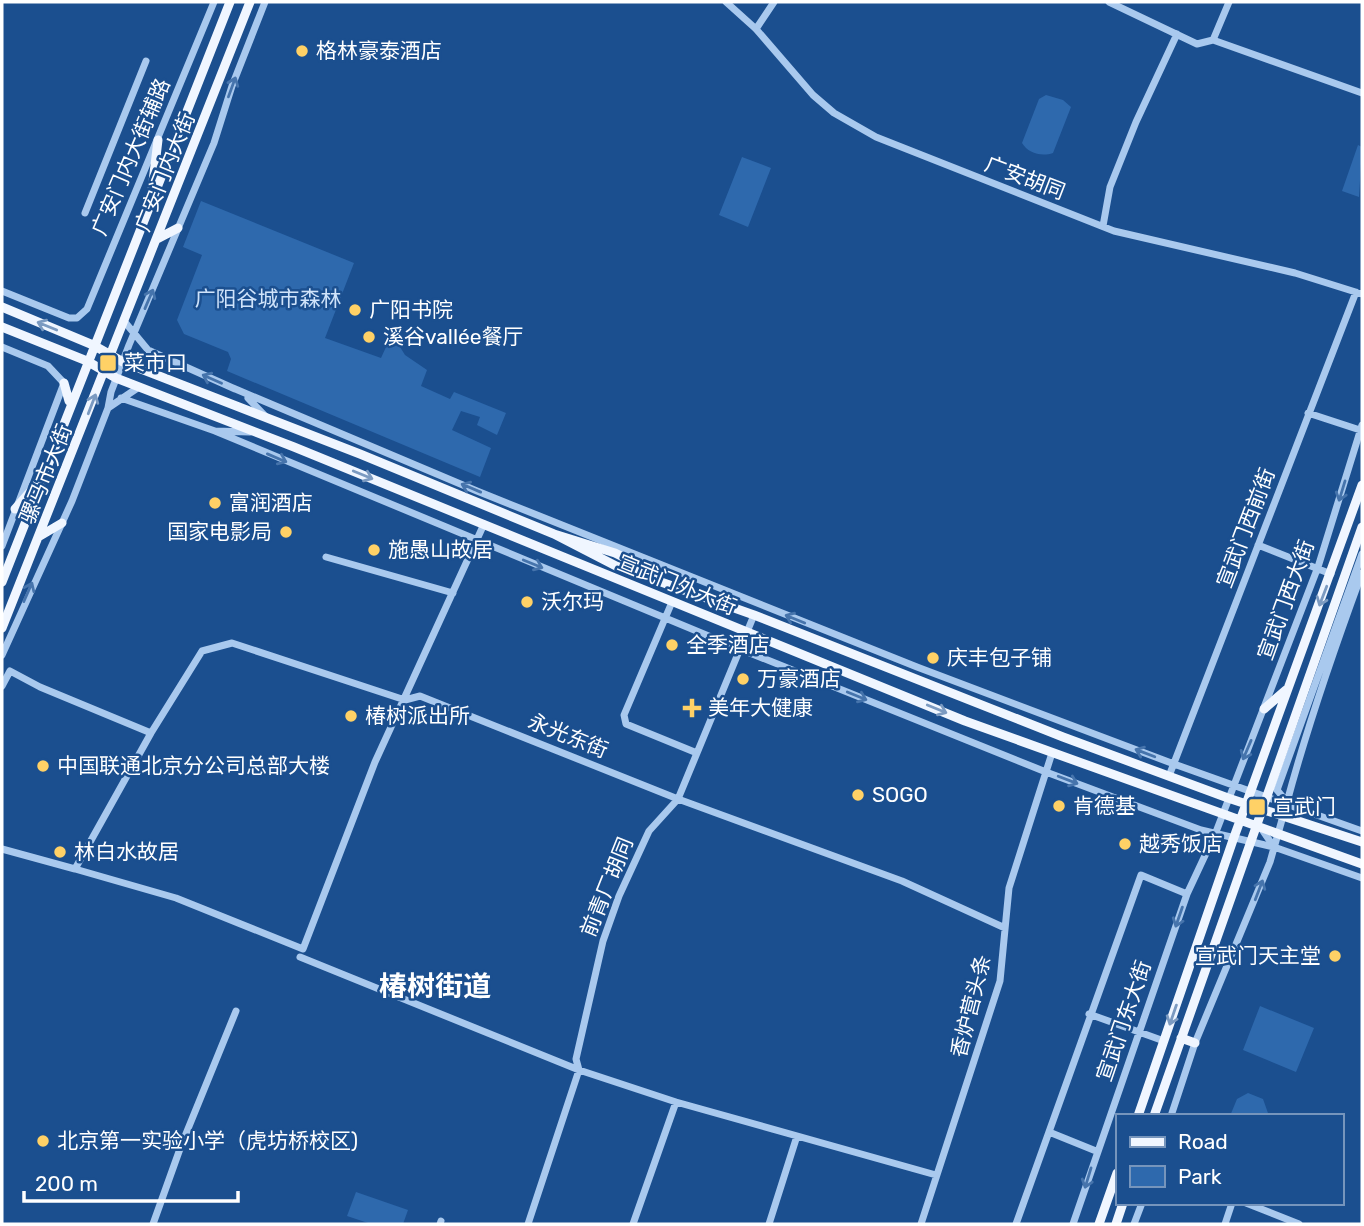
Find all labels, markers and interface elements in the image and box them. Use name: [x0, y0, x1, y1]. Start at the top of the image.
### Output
place label: 格林豪泰酒店: [316, 38, 442, 63]
marker: 格林豪泰酒店: [294, 43, 310, 59]
street label: 广安门内大街辅路: [87, 75, 175, 239]
one-way arrow: [226, 77, 239, 99]
street label: 广安门内大街: [130, 109, 200, 235]
street label: 广安胡同: [981, 151, 1069, 204]
park label: 广阳谷城市森林: [195, 286, 342, 311]
one-way arrow: [143, 288, 156, 310]
place label: 广阳书院: [369, 297, 453, 322]
marker: 广阳书院: [347, 302, 363, 318]
one-way arrow: [37, 319, 59, 332]
place label: 溪谷vallée餐厅: [383, 324, 524, 349]
marker: 溪谷vallée餐厅: [361, 329, 377, 345]
place label: 菜市口: [124, 350, 187, 375]
marker: 菜市口: [98, 353, 118, 373]
one-way arrow: [202, 372, 223, 385]
one-way arrow: [87, 393, 100, 415]
street label: 骡马市大街: [14, 420, 77, 527]
one-way arrow: [266, 452, 287, 465]
street label: 宣武门西前街: [1211, 465, 1280, 591]
one-way arrow: [352, 469, 374, 482]
one-way arrow: [1334, 479, 1347, 501]
one-way arrow: [460, 481, 482, 494]
place label: 富润酒店: [229, 490, 313, 515]
marker: 富润酒店: [207, 495, 223, 511]
place label: 国家电影局: [167, 519, 272, 544]
marker: 国家电影局: [278, 524, 294, 540]
street label: 宣武门西大街: [1252, 536, 1319, 663]
place label: 施愚山故居: [388, 537, 493, 562]
marker: 施愚山故居: [366, 542, 382, 558]
street label: 宣武门外大街: [614, 549, 740, 620]
one-way arrow: [521, 559, 543, 572]
one-way arrow: [22, 582, 35, 603]
one-way arrow: [1315, 584, 1328, 606]
place label: 沃尔玛: [541, 589, 604, 614]
marker: 沃尔玛: [519, 594, 535, 610]
one-way arrow: [785, 611, 807, 624]
place label: 全季酒店: [686, 632, 770, 657]
marker: 全季酒店: [664, 637, 680, 653]
place label: 庆丰包子铺: [947, 645, 1052, 670]
marker: 庆丰包子铺: [925, 650, 941, 666]
place label: 万豪酒店: [757, 666, 841, 691]
marker: 万豪酒店: [735, 671, 751, 687]
one-way arrow: [845, 691, 867, 704]
place label: 美年大健康: [708, 695, 813, 720]
marker: 美年大健康: [682, 698, 702, 718]
place label: 椿树派出所: [365, 703, 470, 728]
one-way arrow: [925, 704, 947, 717]
marker: 椿树派出所: [343, 708, 359, 724]
street label: 永光东街: [525, 708, 612, 763]
one-way arrow: [1240, 739, 1253, 760]
one-way arrow: [1134, 746, 1156, 759]
place label: 中国联通北京分公司总部大楼: [57, 753, 330, 778]
marker: 中国联通北京分公司总部大楼: [35, 758, 51, 774]
one-way arrow: [1057, 775, 1079, 787]
place label: SOGO: [872, 782, 928, 807]
marker: SOGO: [850, 787, 866, 803]
place label: 肯德基: [1073, 793, 1136, 818]
place label: 宣武门: [1273, 794, 1336, 819]
marker: 宣武门: [1247, 797, 1267, 817]
marker: 肯德基: [1051, 798, 1067, 814]
place label: 越秀饭店: [1139, 831, 1223, 856]
street label: 前青厂胡同: [575, 833, 638, 940]
marker: 越秀饭店: [1117, 836, 1133, 852]
place label: 林白水故居: [74, 839, 179, 864]
marker: 林白水故居: [52, 844, 68, 860]
one-way arrow: [1254, 879, 1267, 901]
one-way arrow: [1172, 905, 1184, 927]
place label: 宣武门天主堂: [1195, 943, 1321, 968]
marker: 宣武门天主堂: [1327, 948, 1343, 964]
street label: 香炉营头条: [946, 952, 995, 1060]
street label: 宣武门东大街: [1091, 957, 1156, 1084]
district label: 椿树街道: [379, 970, 491, 1003]
one-way arrow: [1166, 1004, 1178, 1026]
legend: [1116, 1114, 1343, 1205]
place label: 北京第一实验小学（虎坊桥校区): [57, 1128, 358, 1153]
text: Road: [1178, 1129, 1228, 1154]
marker: 北京第一实验小学（虎坊桥校区): [35, 1133, 51, 1149]
scale bar: [24, 1160, 238, 1204]
text: Park: [1178, 1164, 1222, 1189]
one-way arrow: [1080, 1166, 1093, 1188]
text: 200 m: [35, 1171, 98, 1196]

